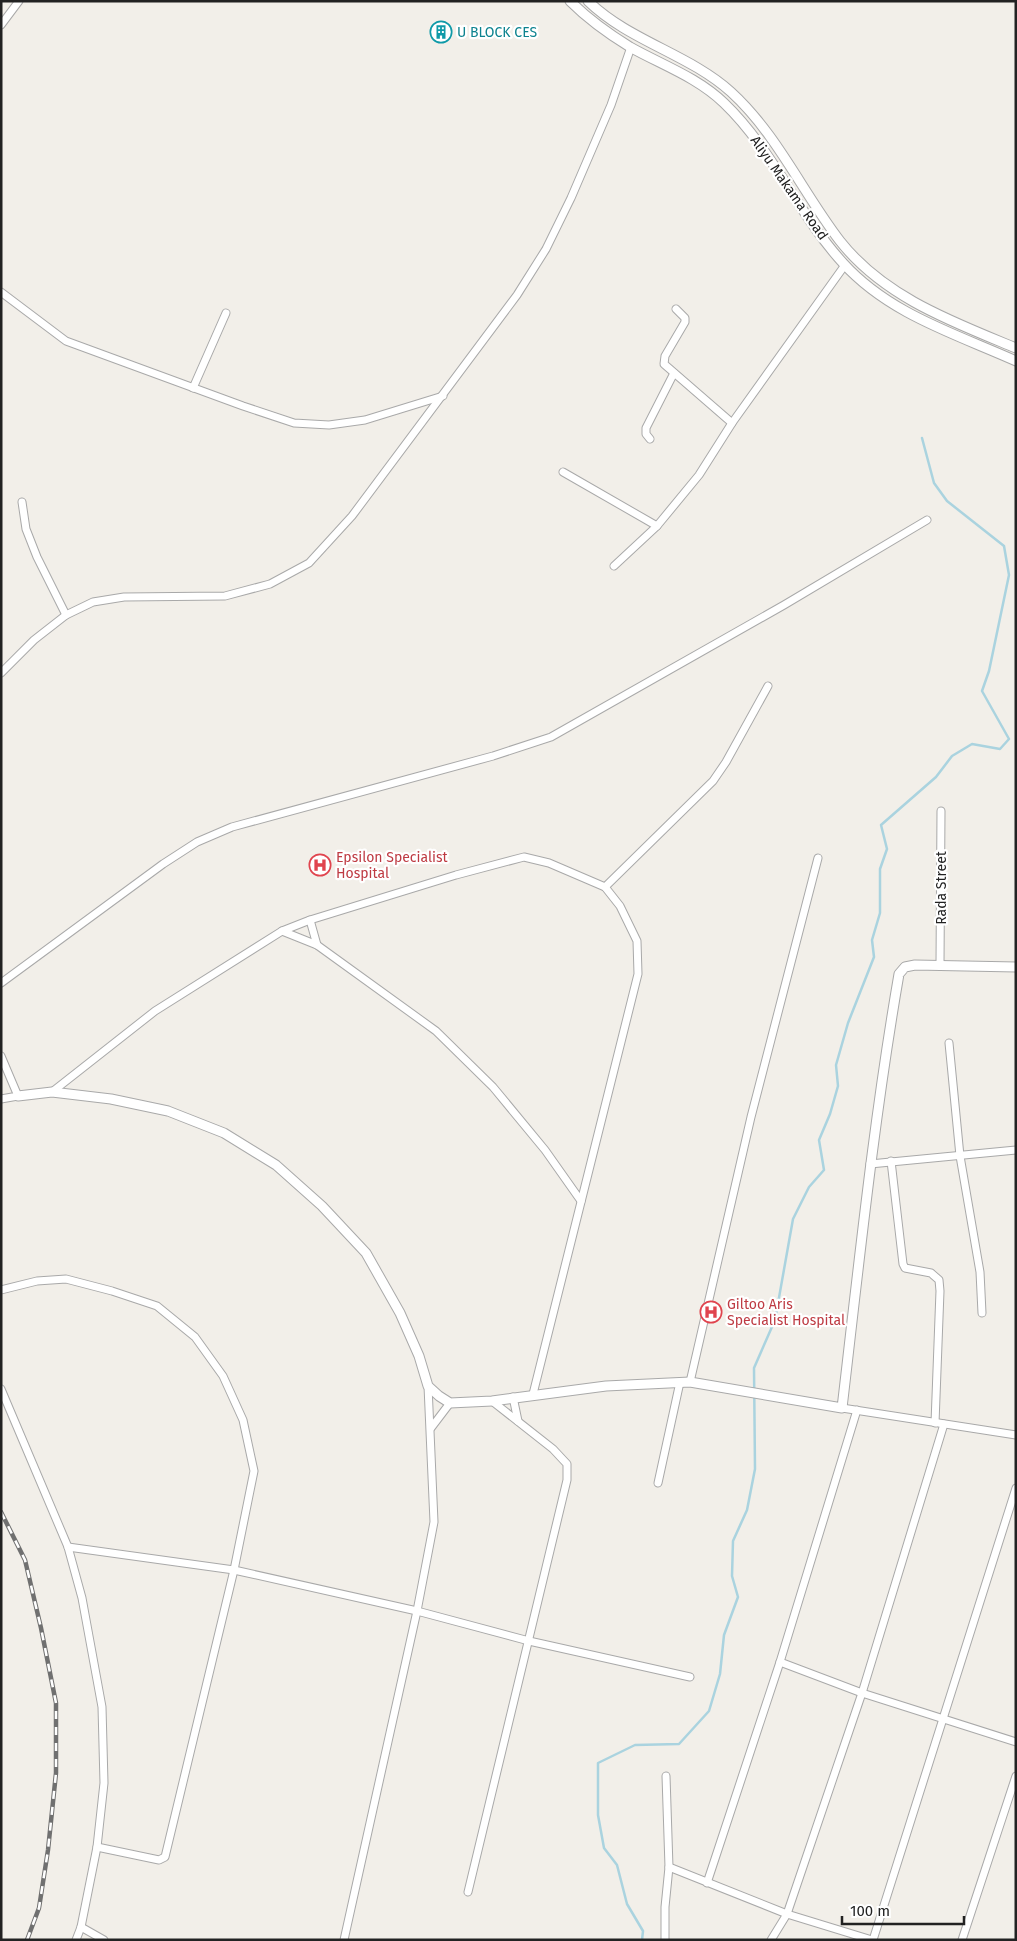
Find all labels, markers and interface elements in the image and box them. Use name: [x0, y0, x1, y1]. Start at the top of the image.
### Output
building icon: U BLOCK CES: [429, 20, 453, 44]
place label: U BLOCK CES: [457, 24, 538, 41]
street label: Aliyu Makama Road: [747, 133, 831, 243]
place label: Epsilon Specialist Hospital: [336, 849, 449, 882]
street label: Rada Street: [933, 850, 950, 925]
hospital icon: Epsilon Specialist Hospital: [308, 853, 332, 877]
place label: Giltoo Aris Specialist Hospital: [727, 1296, 845, 1329]
hospital icon: Giltoo Aris Specialist Hospital: [699, 1300, 723, 1324]
scale bar: [842, 1894, 964, 1926]
text: 100 m: [850, 1902, 890, 1920]

